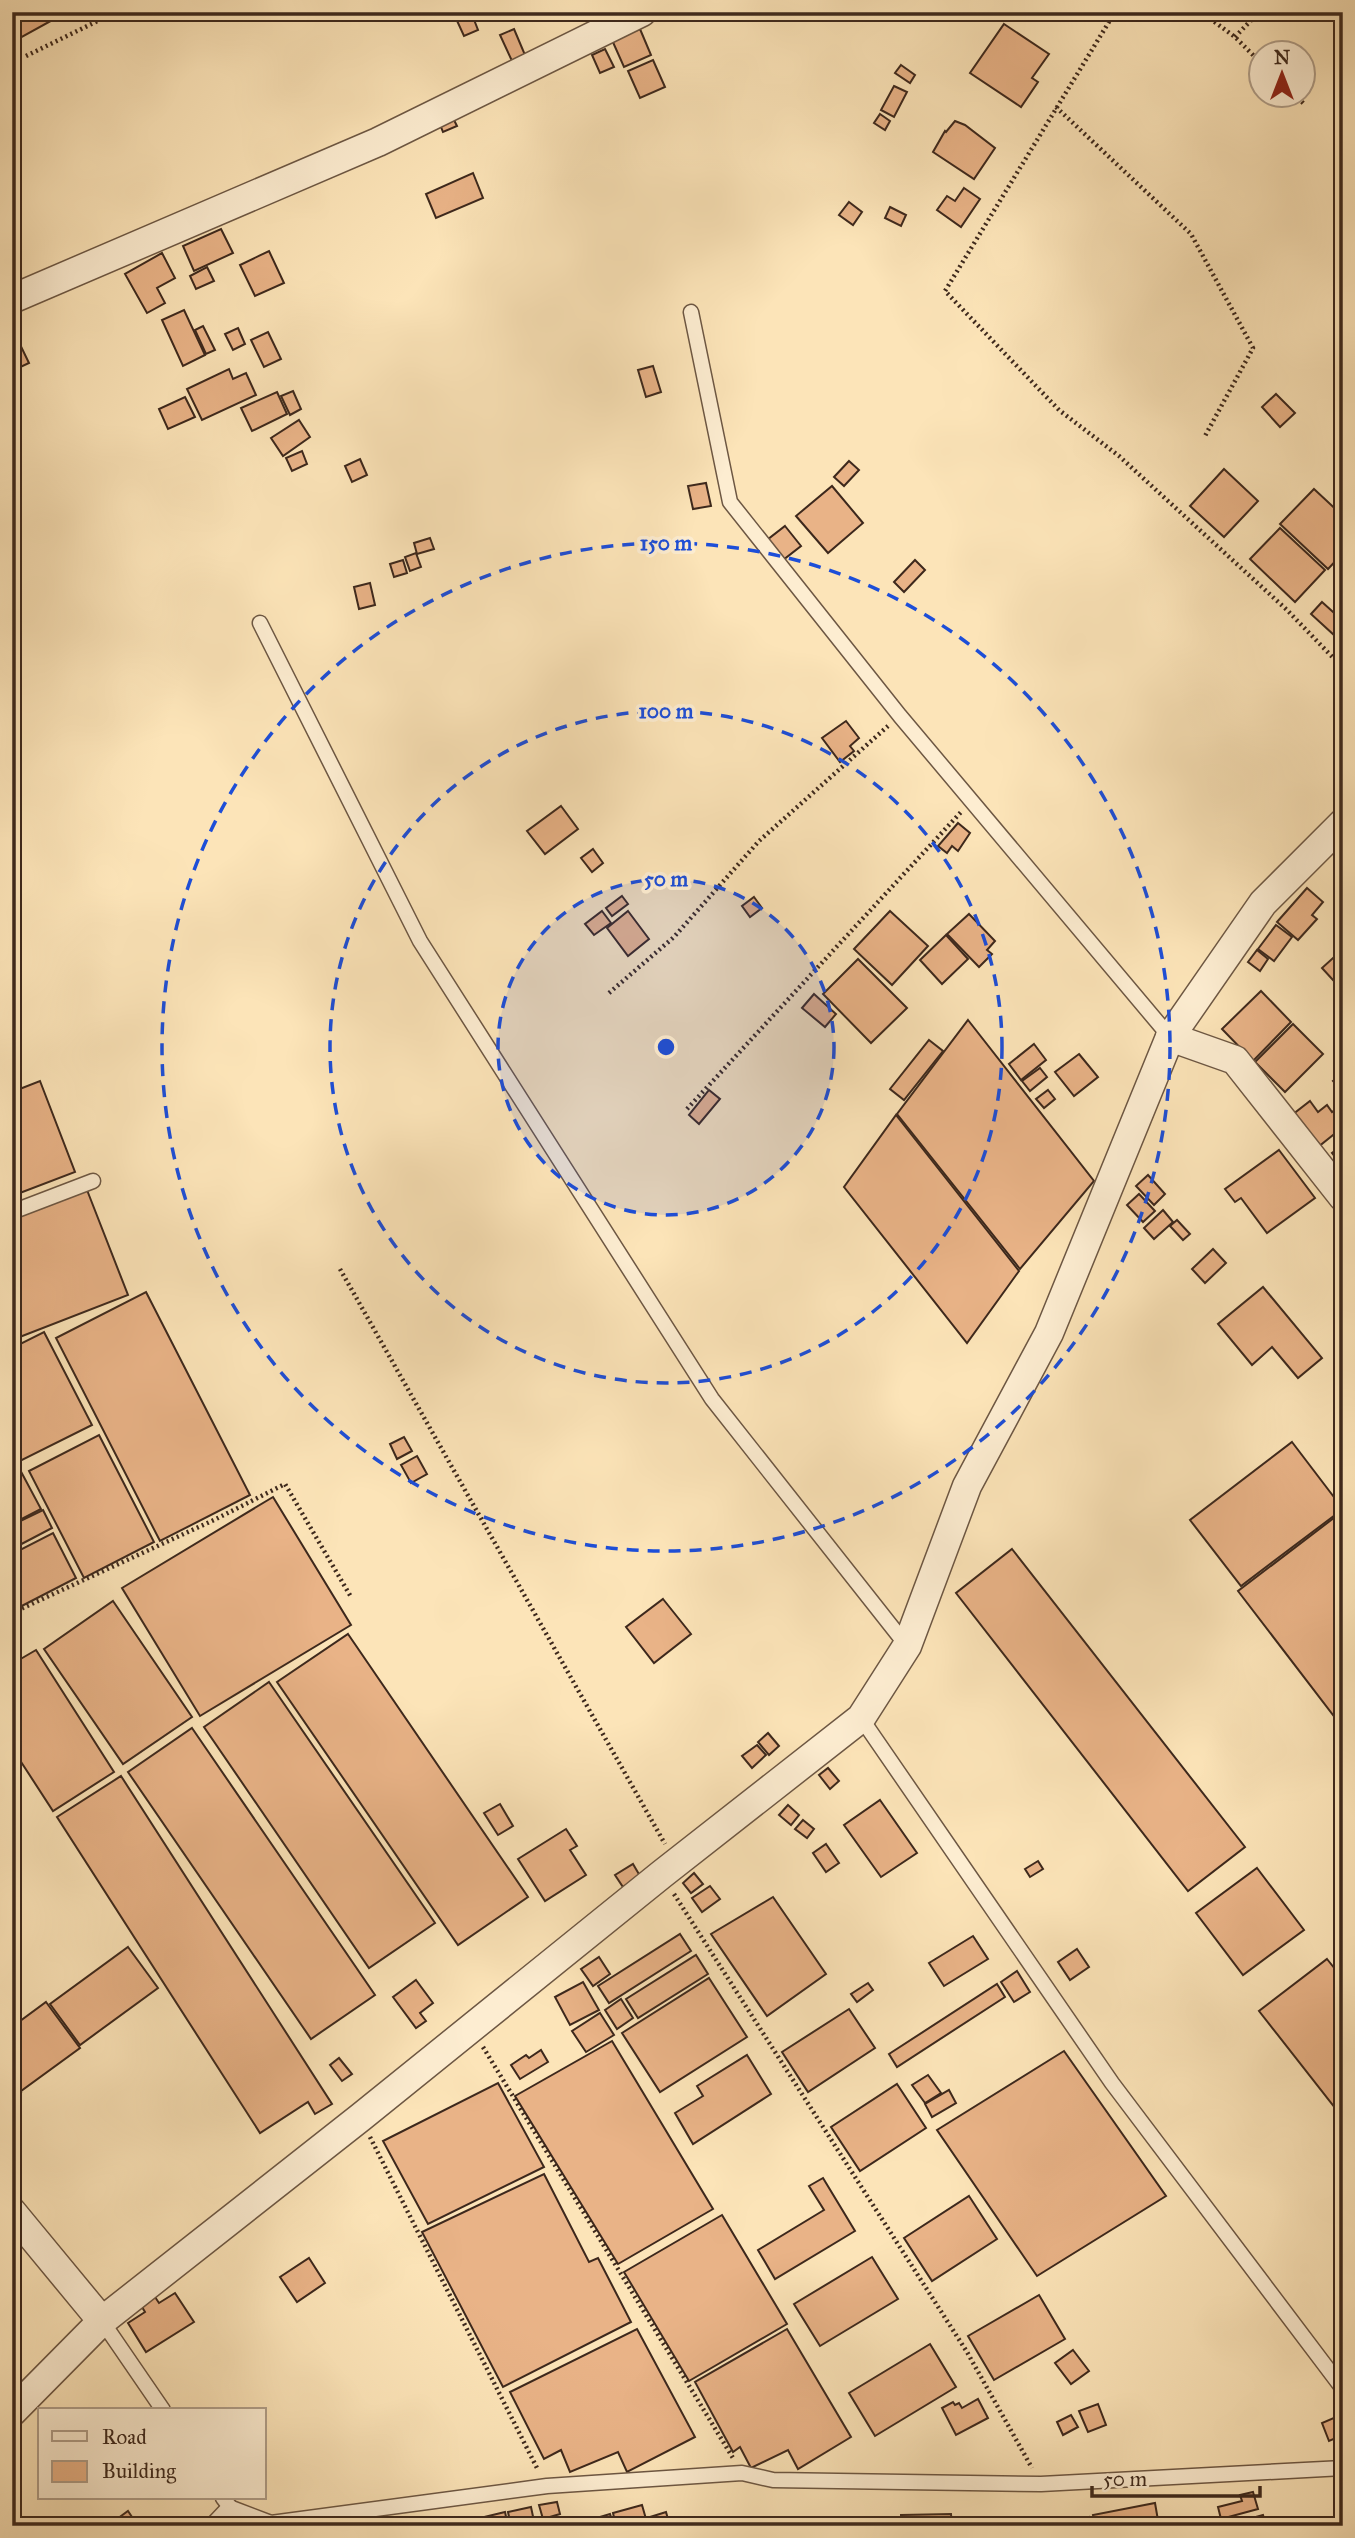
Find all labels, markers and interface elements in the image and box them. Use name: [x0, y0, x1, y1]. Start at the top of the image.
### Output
north arrow: [1246, 38, 1316, 108]
text: N: [1274, 46, 1290, 69]
text: 150 m: [640, 530, 692, 556]
text: 100 m: [639, 698, 694, 724]
text: 50 m: [644, 866, 688, 892]
centre of rings: [654, 1035, 678, 1059]
legend: [38, 2408, 266, 2500]
text: Road: [102, 2424, 147, 2450]
scale bar: [1092, 2454, 1260, 2498]
text: Building: [102, 2458, 176, 2484]
text: 50 m: [1103, 2466, 1148, 2492]

